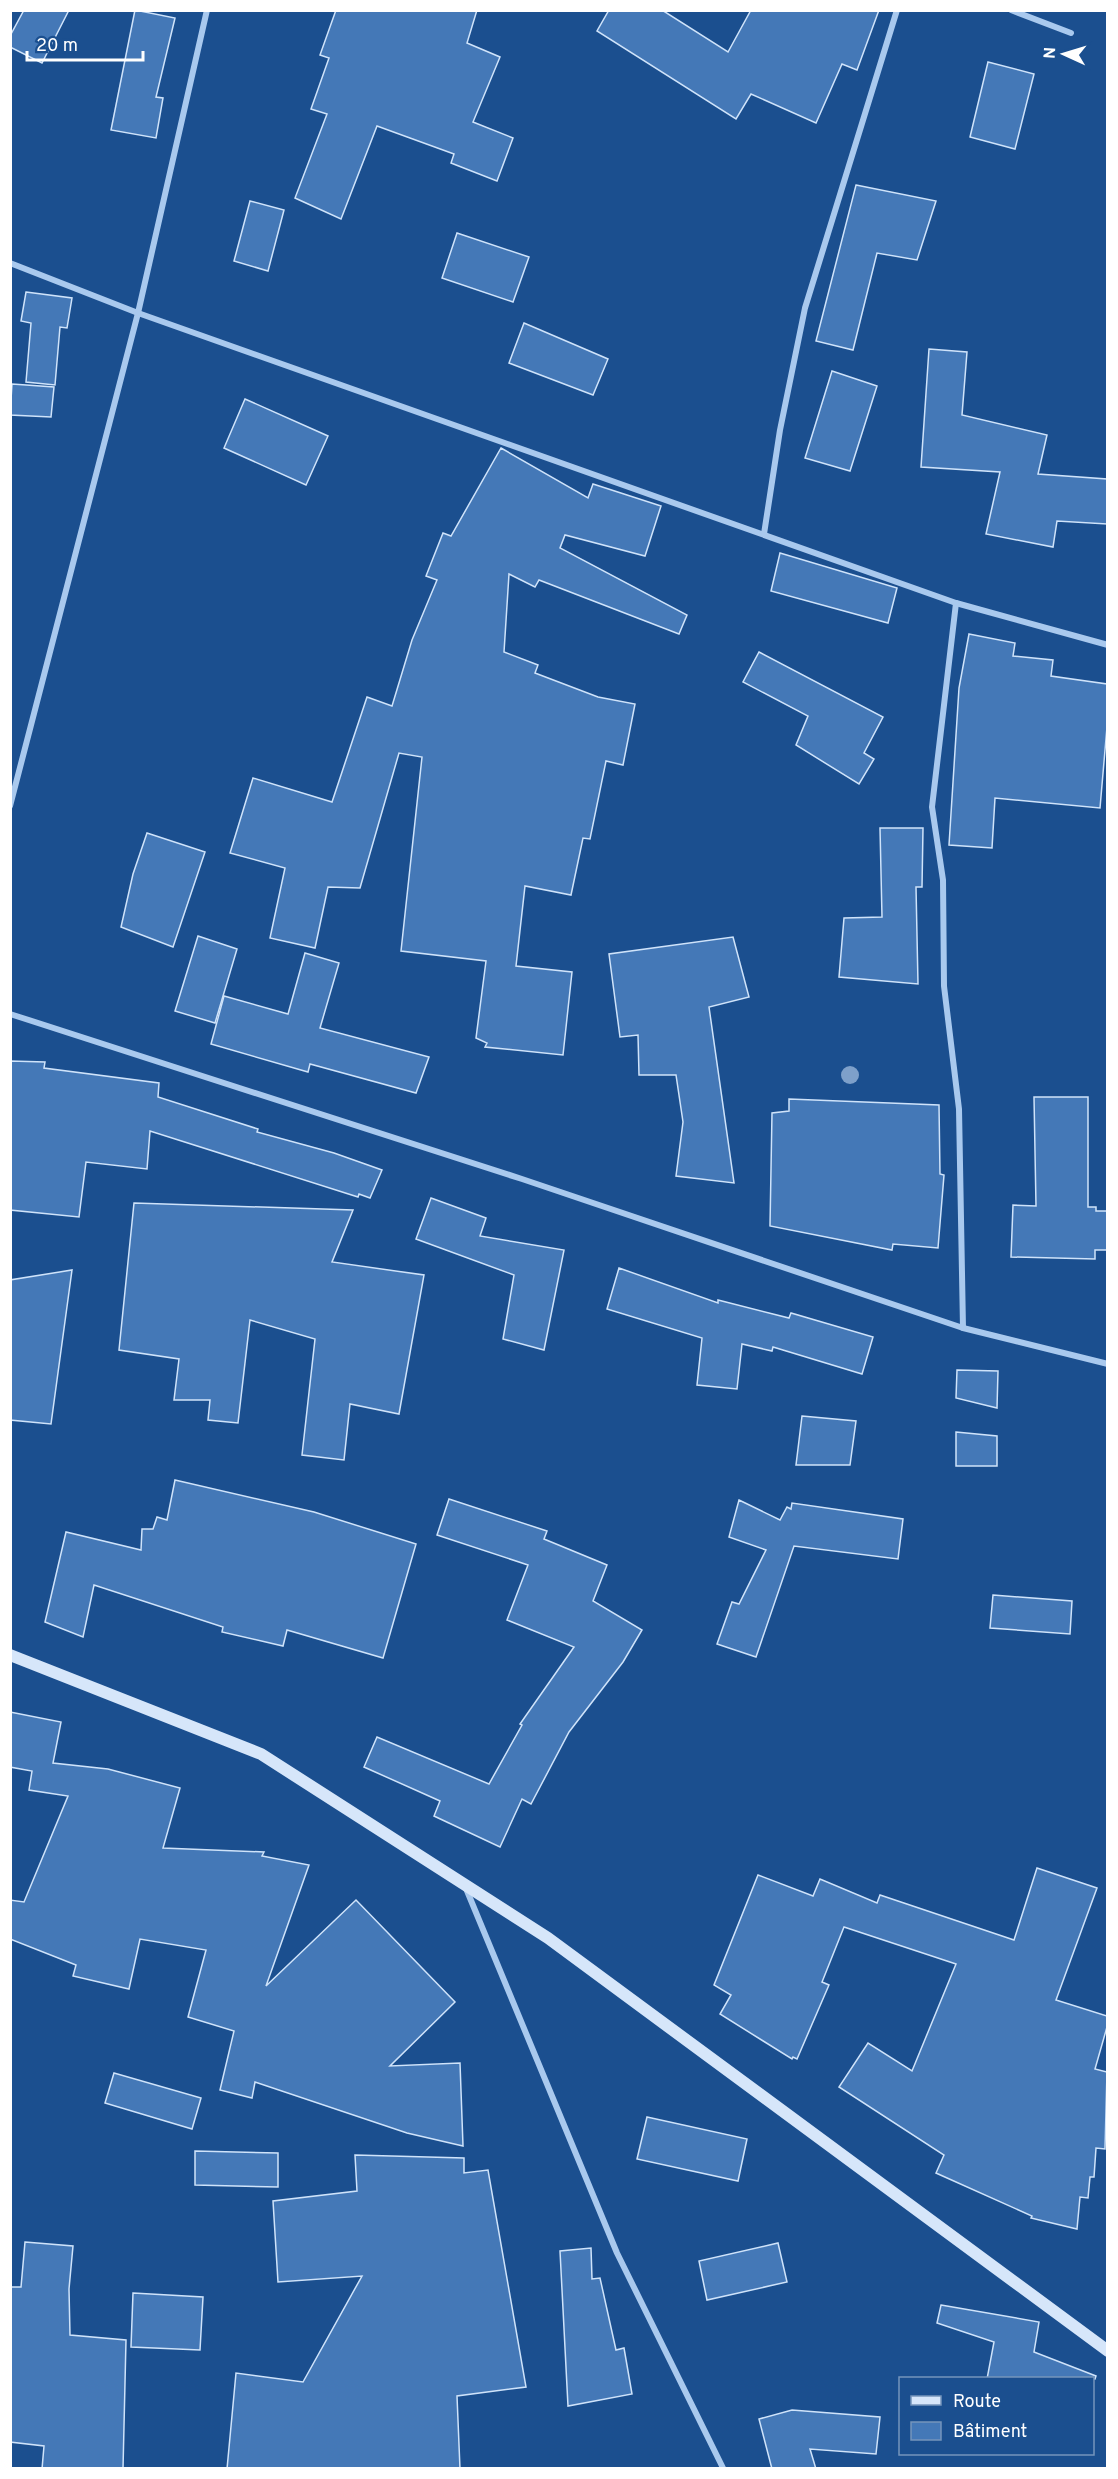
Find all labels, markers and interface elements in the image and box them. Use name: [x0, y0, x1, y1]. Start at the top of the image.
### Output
scale bar: [27, 24, 142, 62]
north arrow: [1034, 24, 1094, 84]
text: 20 m: [36, 35, 78, 58]
text: N: [1041, 47, 1061, 60]
legend: [899, 2377, 1094, 2455]
text: Route: [953, 2391, 1001, 2414]
text: Bâtiment: [953, 2421, 1027, 2444]

